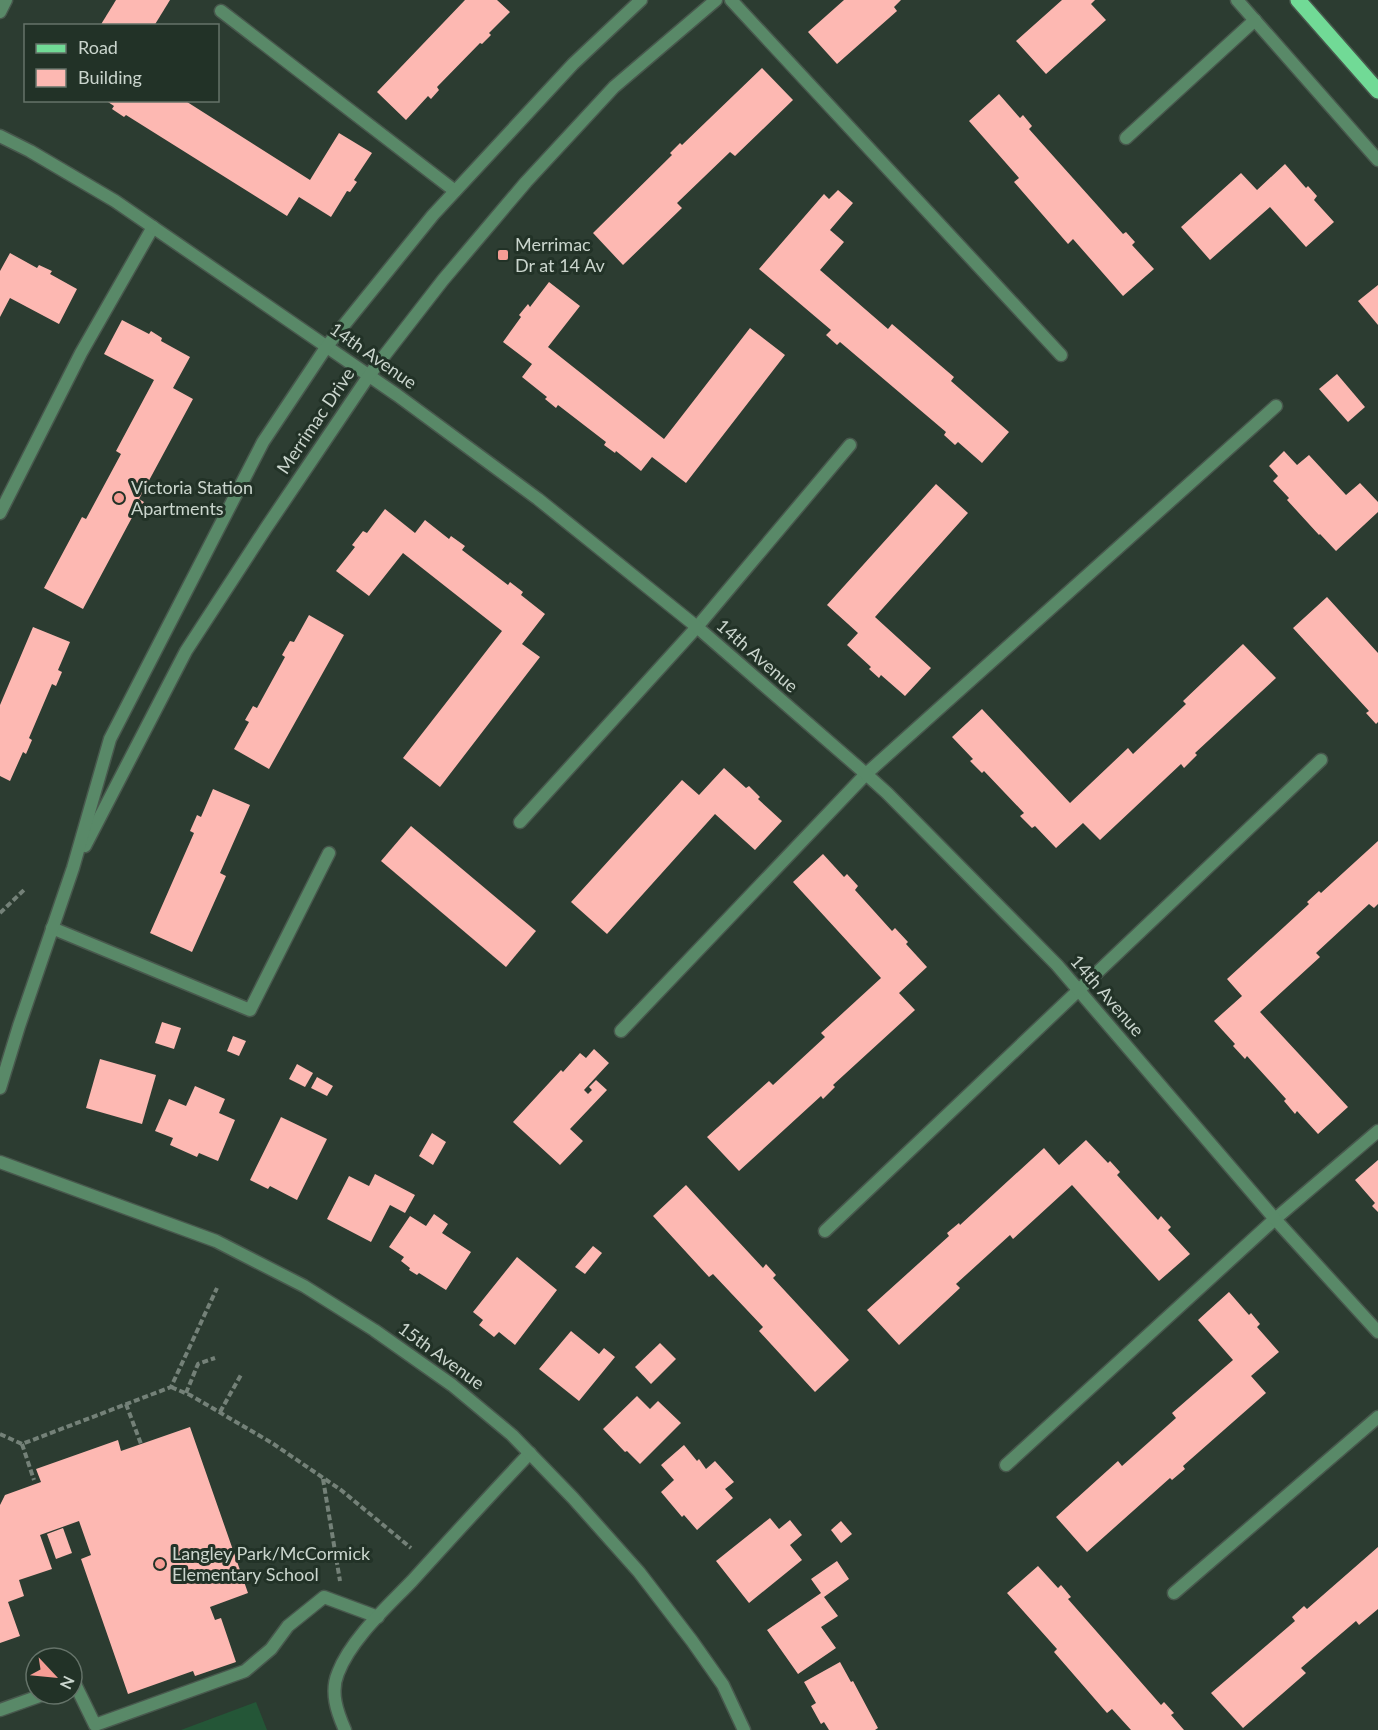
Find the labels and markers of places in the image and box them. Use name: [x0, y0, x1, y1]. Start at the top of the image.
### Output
place label: Merrimac Dr at 14 Av: [515, 233, 606, 276]
marker: Merrimac Dr at 14 Av: [496, 248, 510, 262]
place label: Victoria Station Apartments: [131, 476, 253, 519]
marker: Victoria Station Apartments: [112, 491, 126, 505]
place label: Langley Park/McCormick Elementary School: [172, 1542, 371, 1585]
marker: Langley Park/McCormick Elementary School: [153, 1557, 167, 1571]

